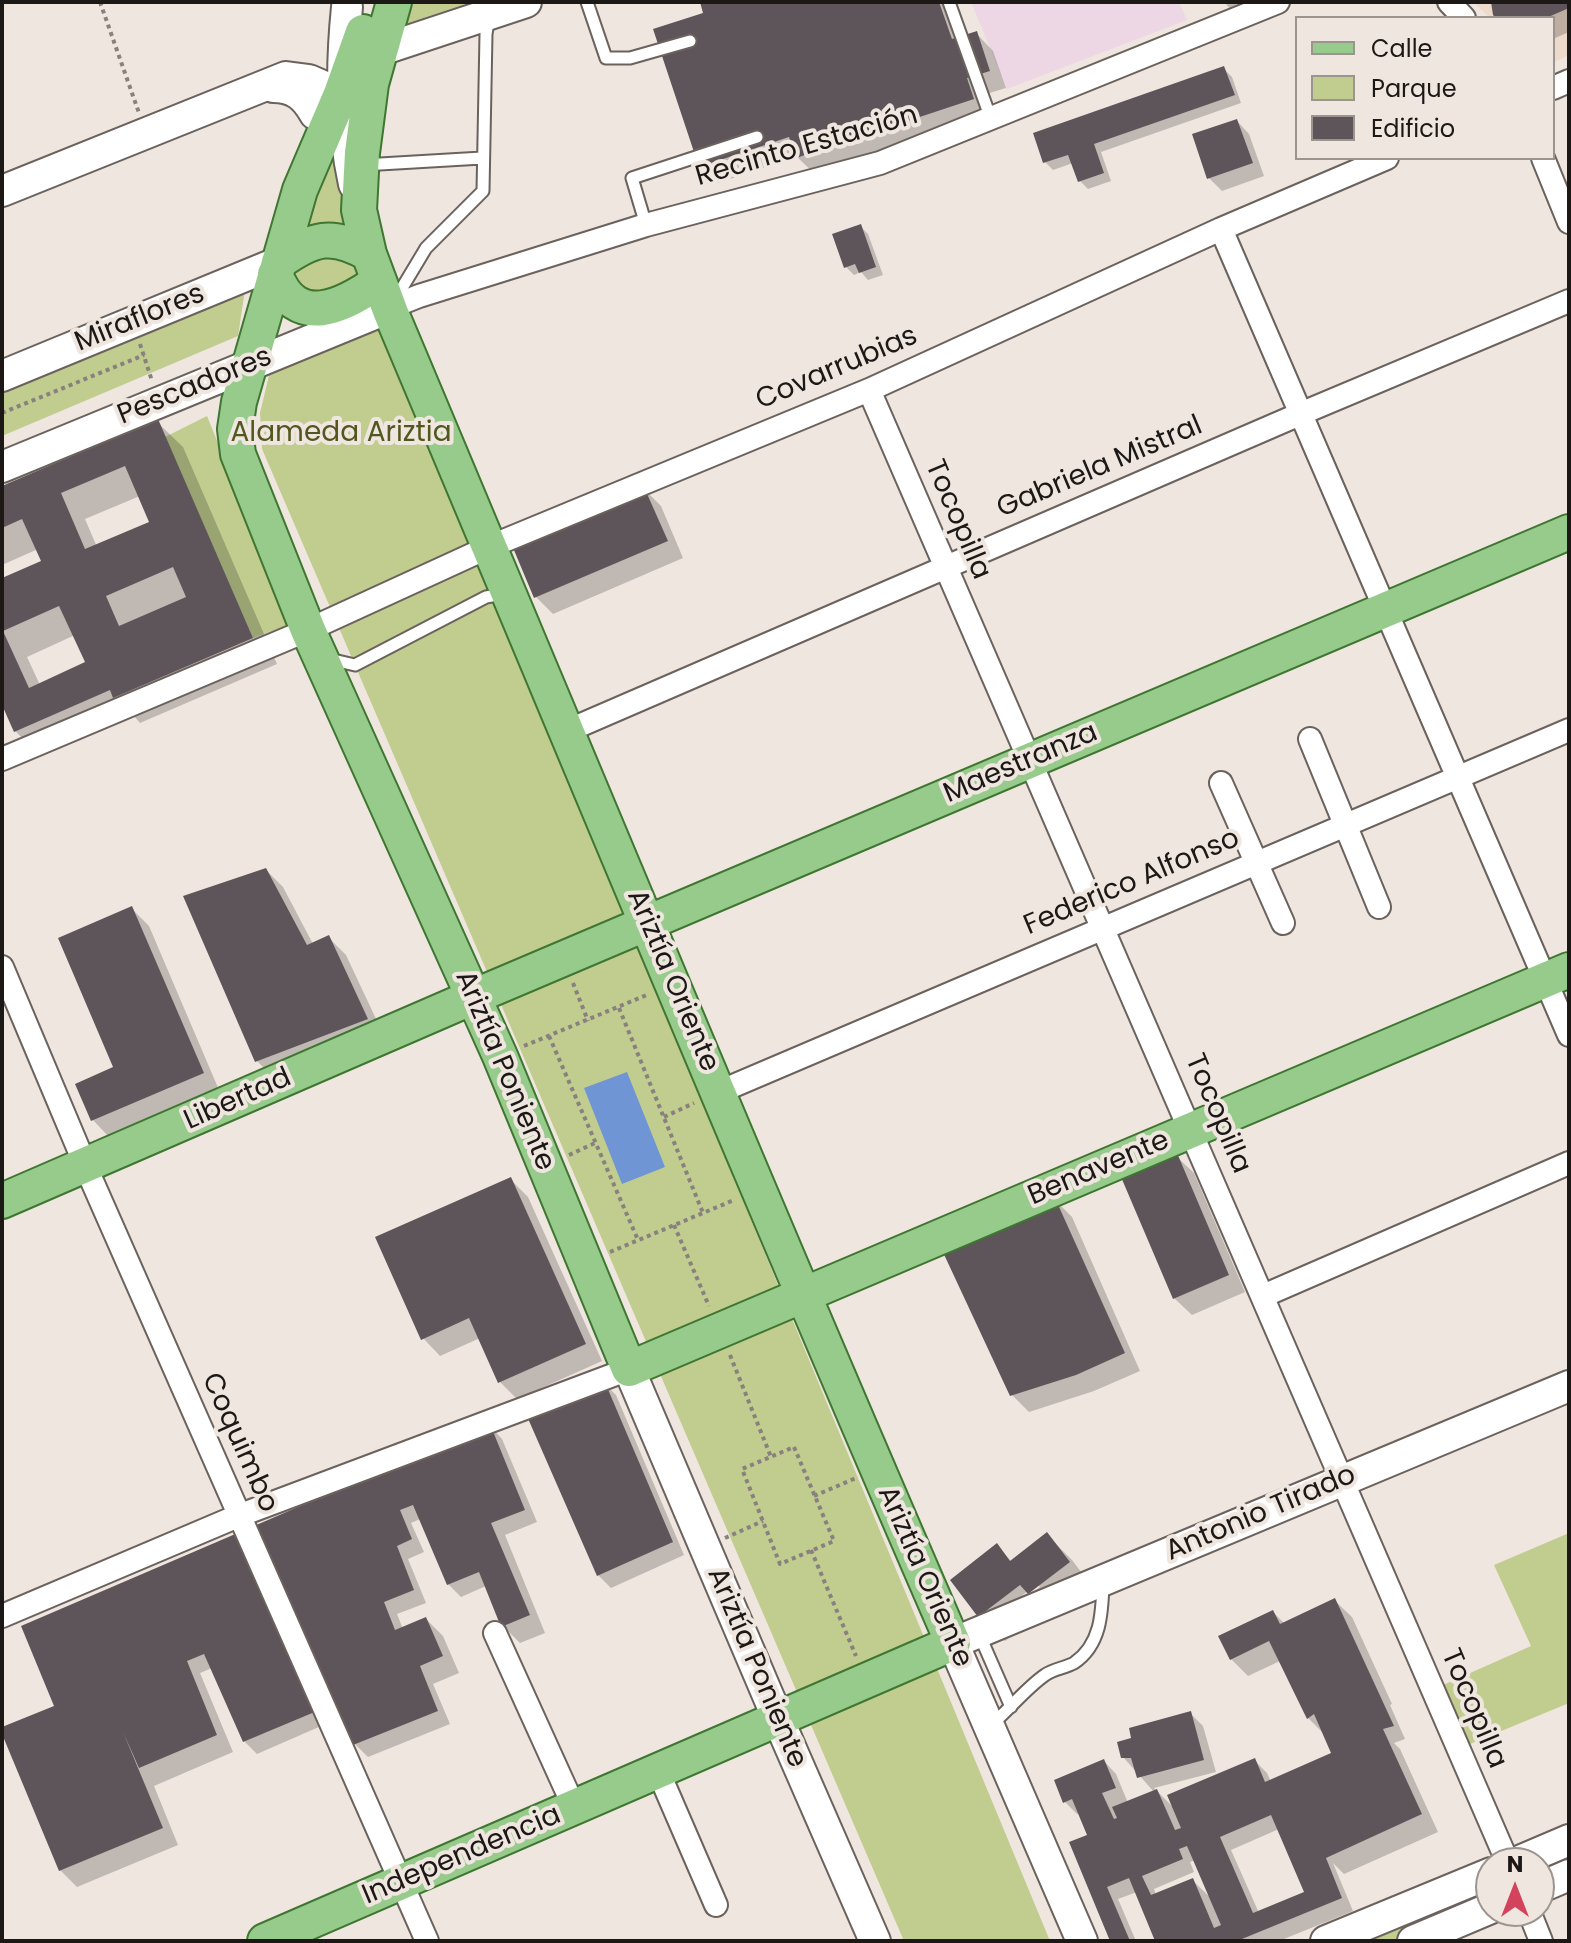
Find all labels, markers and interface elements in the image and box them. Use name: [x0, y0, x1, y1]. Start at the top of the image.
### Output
legend: [1295, 16, 1555, 160]
text: Calle: [1371, 32, 1432, 65]
text: Parque: [1371, 72, 1457, 105]
street label: Recinto Estación: [692, 99, 922, 195]
text: Edificio: [1371, 112, 1455, 145]
street label: Miraflores: [70, 278, 210, 360]
street label: Covarrubias: [751, 320, 923, 418]
street label: Pescadores: [113, 341, 277, 433]
street label: Gabriela Mistral: [992, 410, 1208, 526]
park label: Alameda Ariztia: [230, 417, 452, 451]
street label: Tocopilla: [917, 455, 997, 585]
street label: Maestranza: [939, 716, 1103, 812]
street label: Federico Alfonso: [1019, 822, 1245, 944]
street label: Ariztía Oriente: [619, 885, 725, 1077]
street label: Ariztía Poniente: [447, 966, 561, 1176]
street label: Tocopilla: [1177, 1049, 1257, 1179]
street label: Libertad: [179, 1062, 297, 1138]
street label: Benavente: [1023, 1124, 1175, 1214]
street label: Coquimbo: [193, 1368, 285, 1518]
street label: Antonio Tirado: [1161, 1459, 1361, 1569]
street label: Ariztía Oriente: [869, 1481, 979, 1673]
street label: Ariztía Poniente: [699, 1563, 813, 1773]
street label: Tocopilla: [1433, 1644, 1513, 1774]
street label: Independencia: [358, 1799, 566, 1913]
north arrow: [1475, 1847, 1555, 1927]
text: N: [1507, 1849, 1523, 1880]

